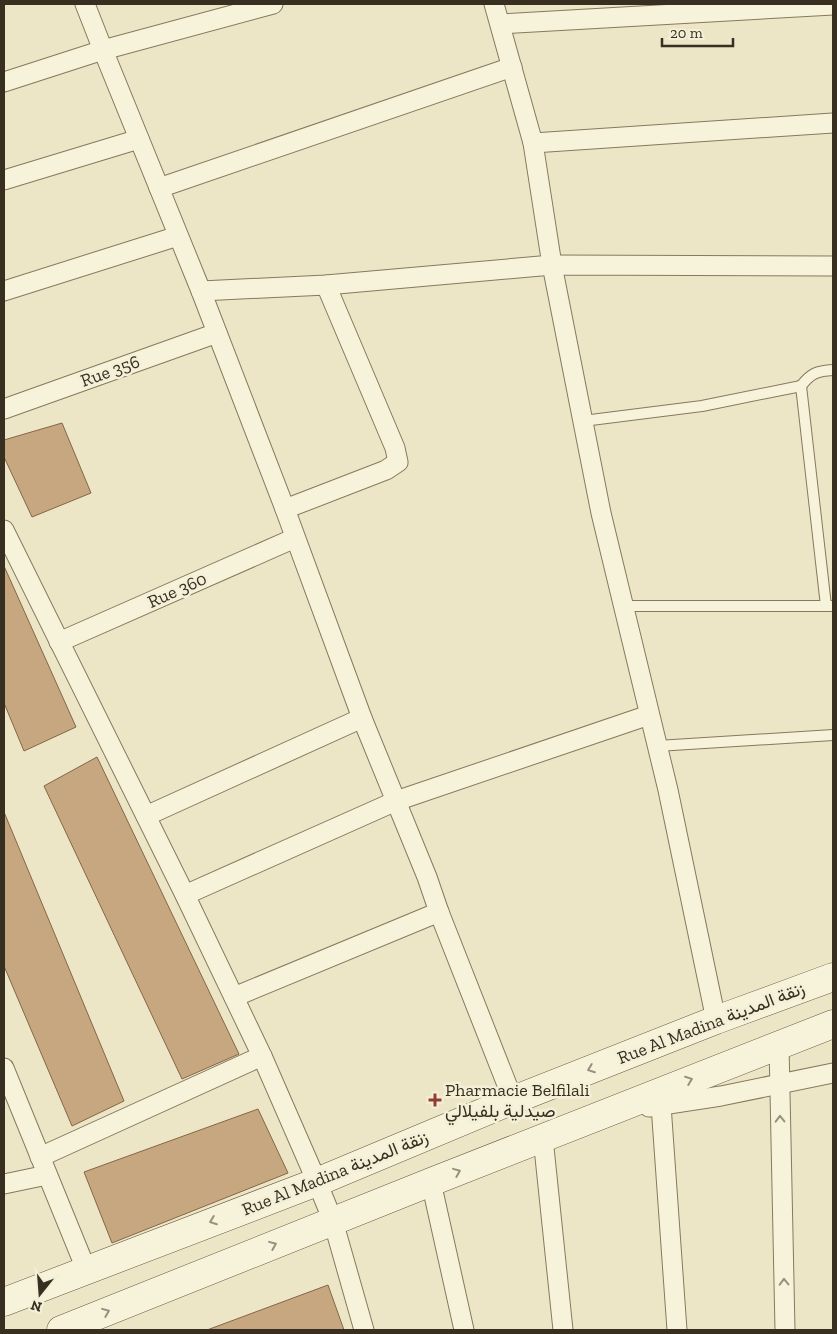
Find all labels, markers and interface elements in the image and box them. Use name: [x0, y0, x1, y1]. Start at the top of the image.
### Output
scale bar: [662, 15, 733, 47]
text: 20 m: [670, 24, 703, 42]
street label: Rue 356: [77, 350, 143, 392]
street label: Rue 360: [144, 567, 210, 613]
street label: Rue Al Madina زنقة المدينة: [614, 977, 808, 1069]
one-way arrow: [588, 1063, 596, 1073]
one-way arrow: [684, 1076, 693, 1086]
place label: Pharmacie Belfilali صيدلية بلفيلالي: [445, 1079, 589, 1126]
marker: Pharmacie Belfilali صيدلية بلفيلالي: [429, 1094, 441, 1106]
one-way arrow: [775, 1115, 786, 1123]
street label: Rue Al Madina زنقة المدينة: [239, 1126, 431, 1220]
one-way arrow: [452, 1167, 461, 1178]
one-way arrow: [209, 1215, 218, 1225]
one-way arrow: [268, 1241, 277, 1251]
north arrow: [15, 1269, 65, 1319]
one-way arrow: [779, 1277, 789, 1285]
text: N: [28, 1296, 44, 1316]
one-way arrow: [101, 1308, 110, 1318]

